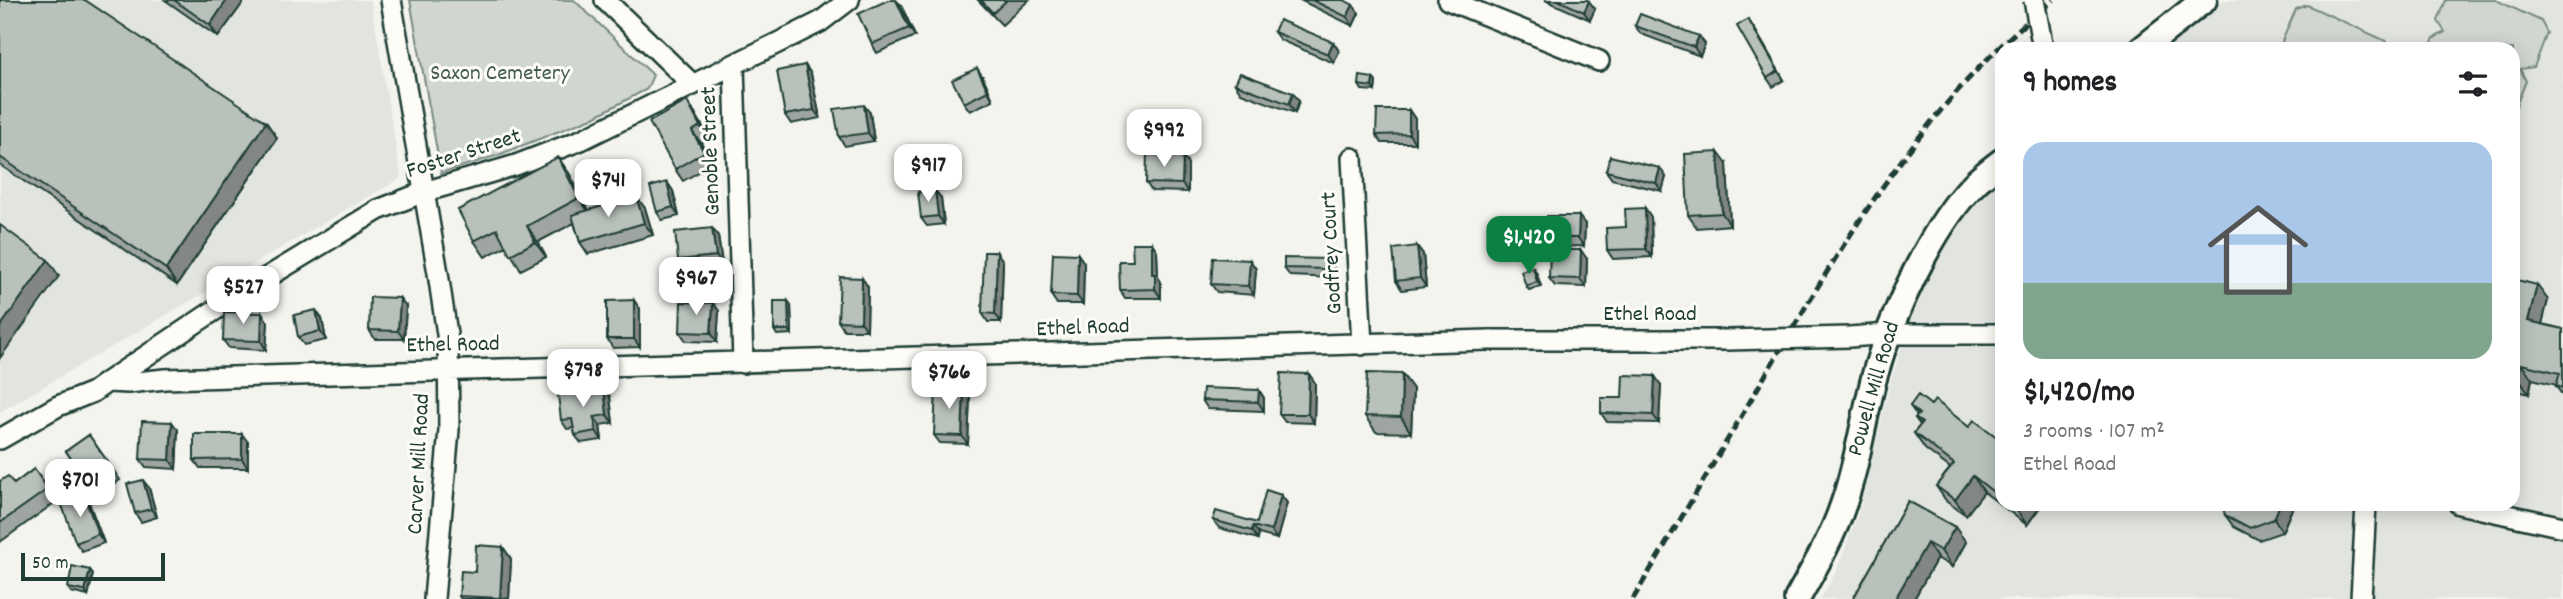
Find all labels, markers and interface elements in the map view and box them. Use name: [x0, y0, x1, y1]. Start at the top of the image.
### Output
park label: Saxon Cemetery: [430, 58, 570, 91]
text: 9 homes: [2023, 63, 2117, 106]
icon: filters: [2454, 65, 2492, 103]
street label: Genoble Street: [693, 86, 731, 216]
pin: $992: [1123, 110, 1205, 169]
text: $992: [1143, 115, 1185, 148]
street label: Foster Street: [403, 121, 525, 189]
pin: $917: [887, 144, 969, 204]
text: $917: [910, 150, 946, 183]
pin: $741: [567, 160, 649, 219]
text: $741: [590, 165, 626, 198]
icon: home: [2195, 187, 2321, 313]
street label: Godfrey Court: [1313, 191, 1353, 315]
pin: $1,420: [1472, 216, 1586, 276]
text: $1,420: [1502, 222, 1556, 255]
pin: $967: [655, 258, 737, 317]
text: $967: [675, 263, 717, 296]
pin: $527: [202, 266, 284, 326]
text: $527: [222, 272, 264, 305]
street label: Ethel Road: [1603, 299, 1697, 332]
street label: Ethel Road: [1036, 311, 1130, 347]
street label: Powell Mill Road: [1840, 318, 1910, 460]
street label: Ethel Road: [406, 329, 500, 363]
pin: $798: [542, 350, 624, 409]
pin: $766: [908, 352, 990, 411]
text: $798: [563, 355, 603, 388]
text: $766: [927, 357, 971, 390]
text: $1,420/mo: [2023, 373, 2135, 416]
street label: Carver Mill Road: [400, 393, 440, 535]
text: 3 rooms · 107 m²: [2023, 416, 2165, 449]
text: Ethel Road: [2023, 449, 2116, 482]
pin: $701: [39, 460, 121, 519]
text: $701: [61, 465, 99, 498]
scale bar: [21, 550, 164, 582]
text: 50 m: [32, 551, 69, 578]

